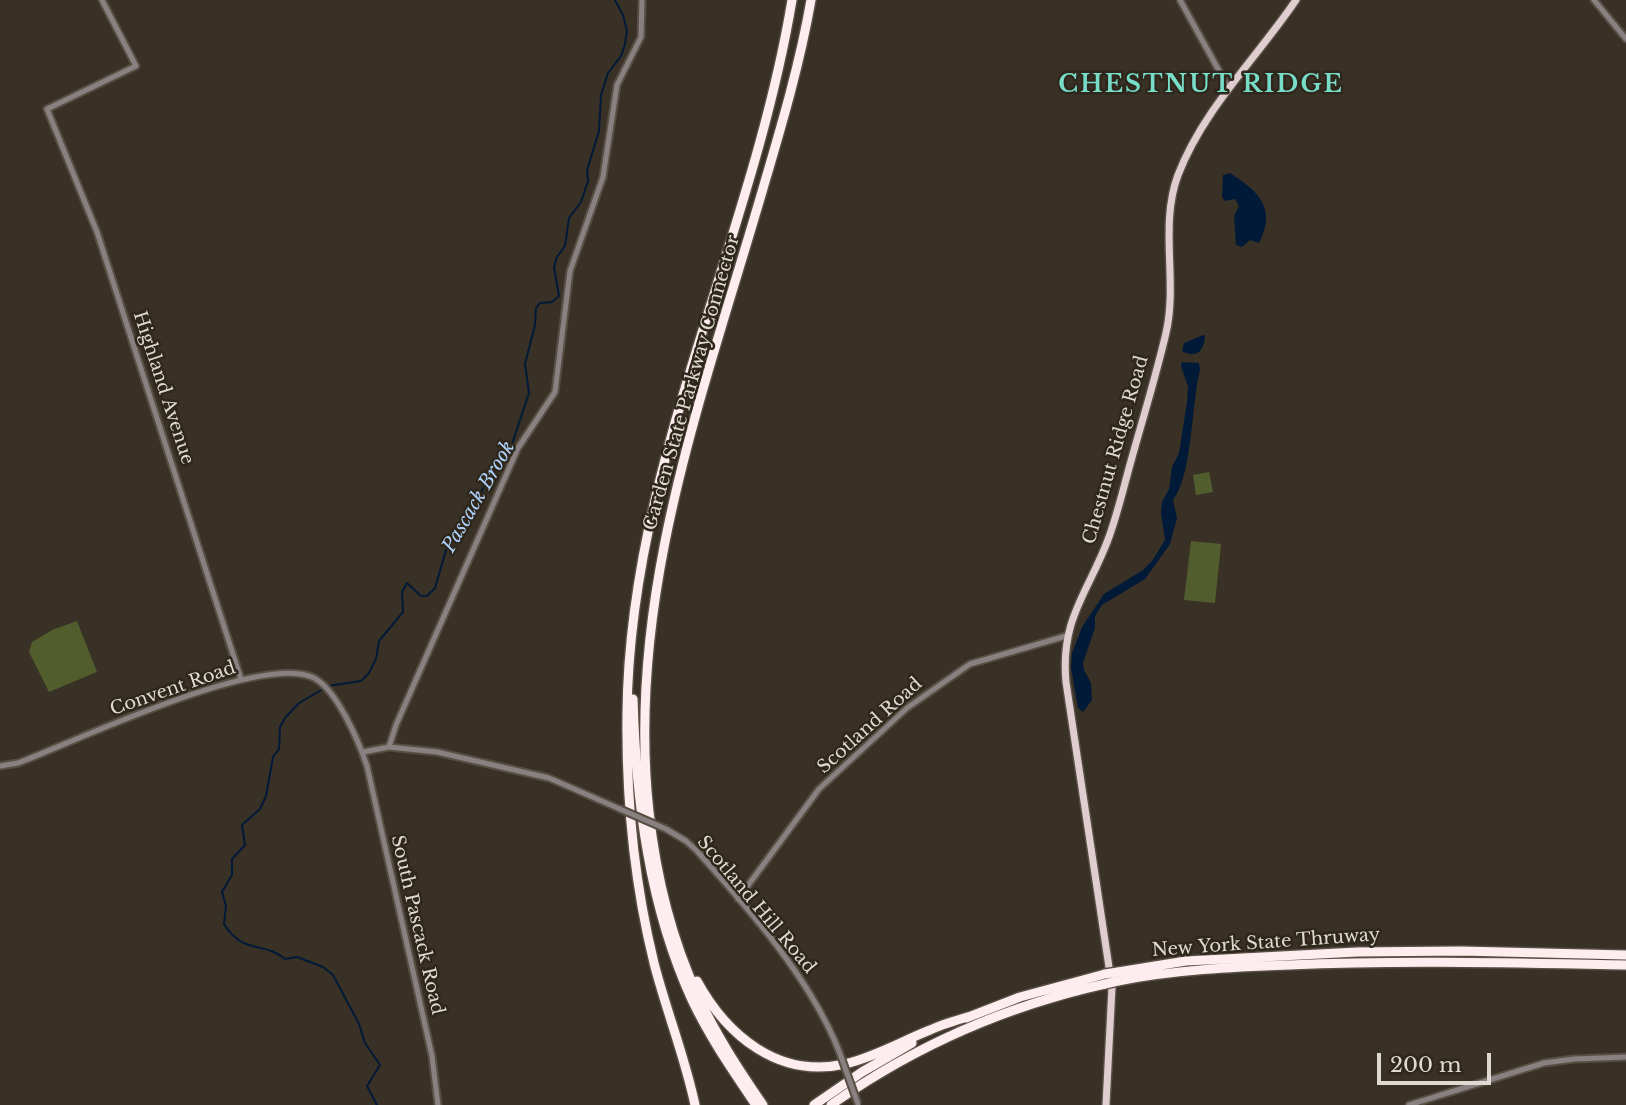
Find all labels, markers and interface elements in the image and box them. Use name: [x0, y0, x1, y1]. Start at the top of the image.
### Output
district label: CHESTNUT RIDGE: [1060, 71, 1342, 99]
street label: Garden State Parkway Connector: [639, 233, 745, 533]
street label: Highland Avenue: [128, 309, 198, 467]
street label: Chestnut Ridge Road: [1079, 353, 1153, 547]
water label: Pascack Brook: [438, 437, 520, 557]
street label: Convent Road: [107, 657, 239, 721]
street label: Scotland Road: [813, 673, 927, 779]
street label: Scotland Hill Road: [692, 832, 820, 978]
street label: South Pascack Road: [386, 833, 448, 1017]
street label: New York State Thruway: [1151, 924, 1381, 962]
scale bar: [1381, 1038, 1495, 1082]
text: 200 m: [1390, 1052, 1461, 1078]

